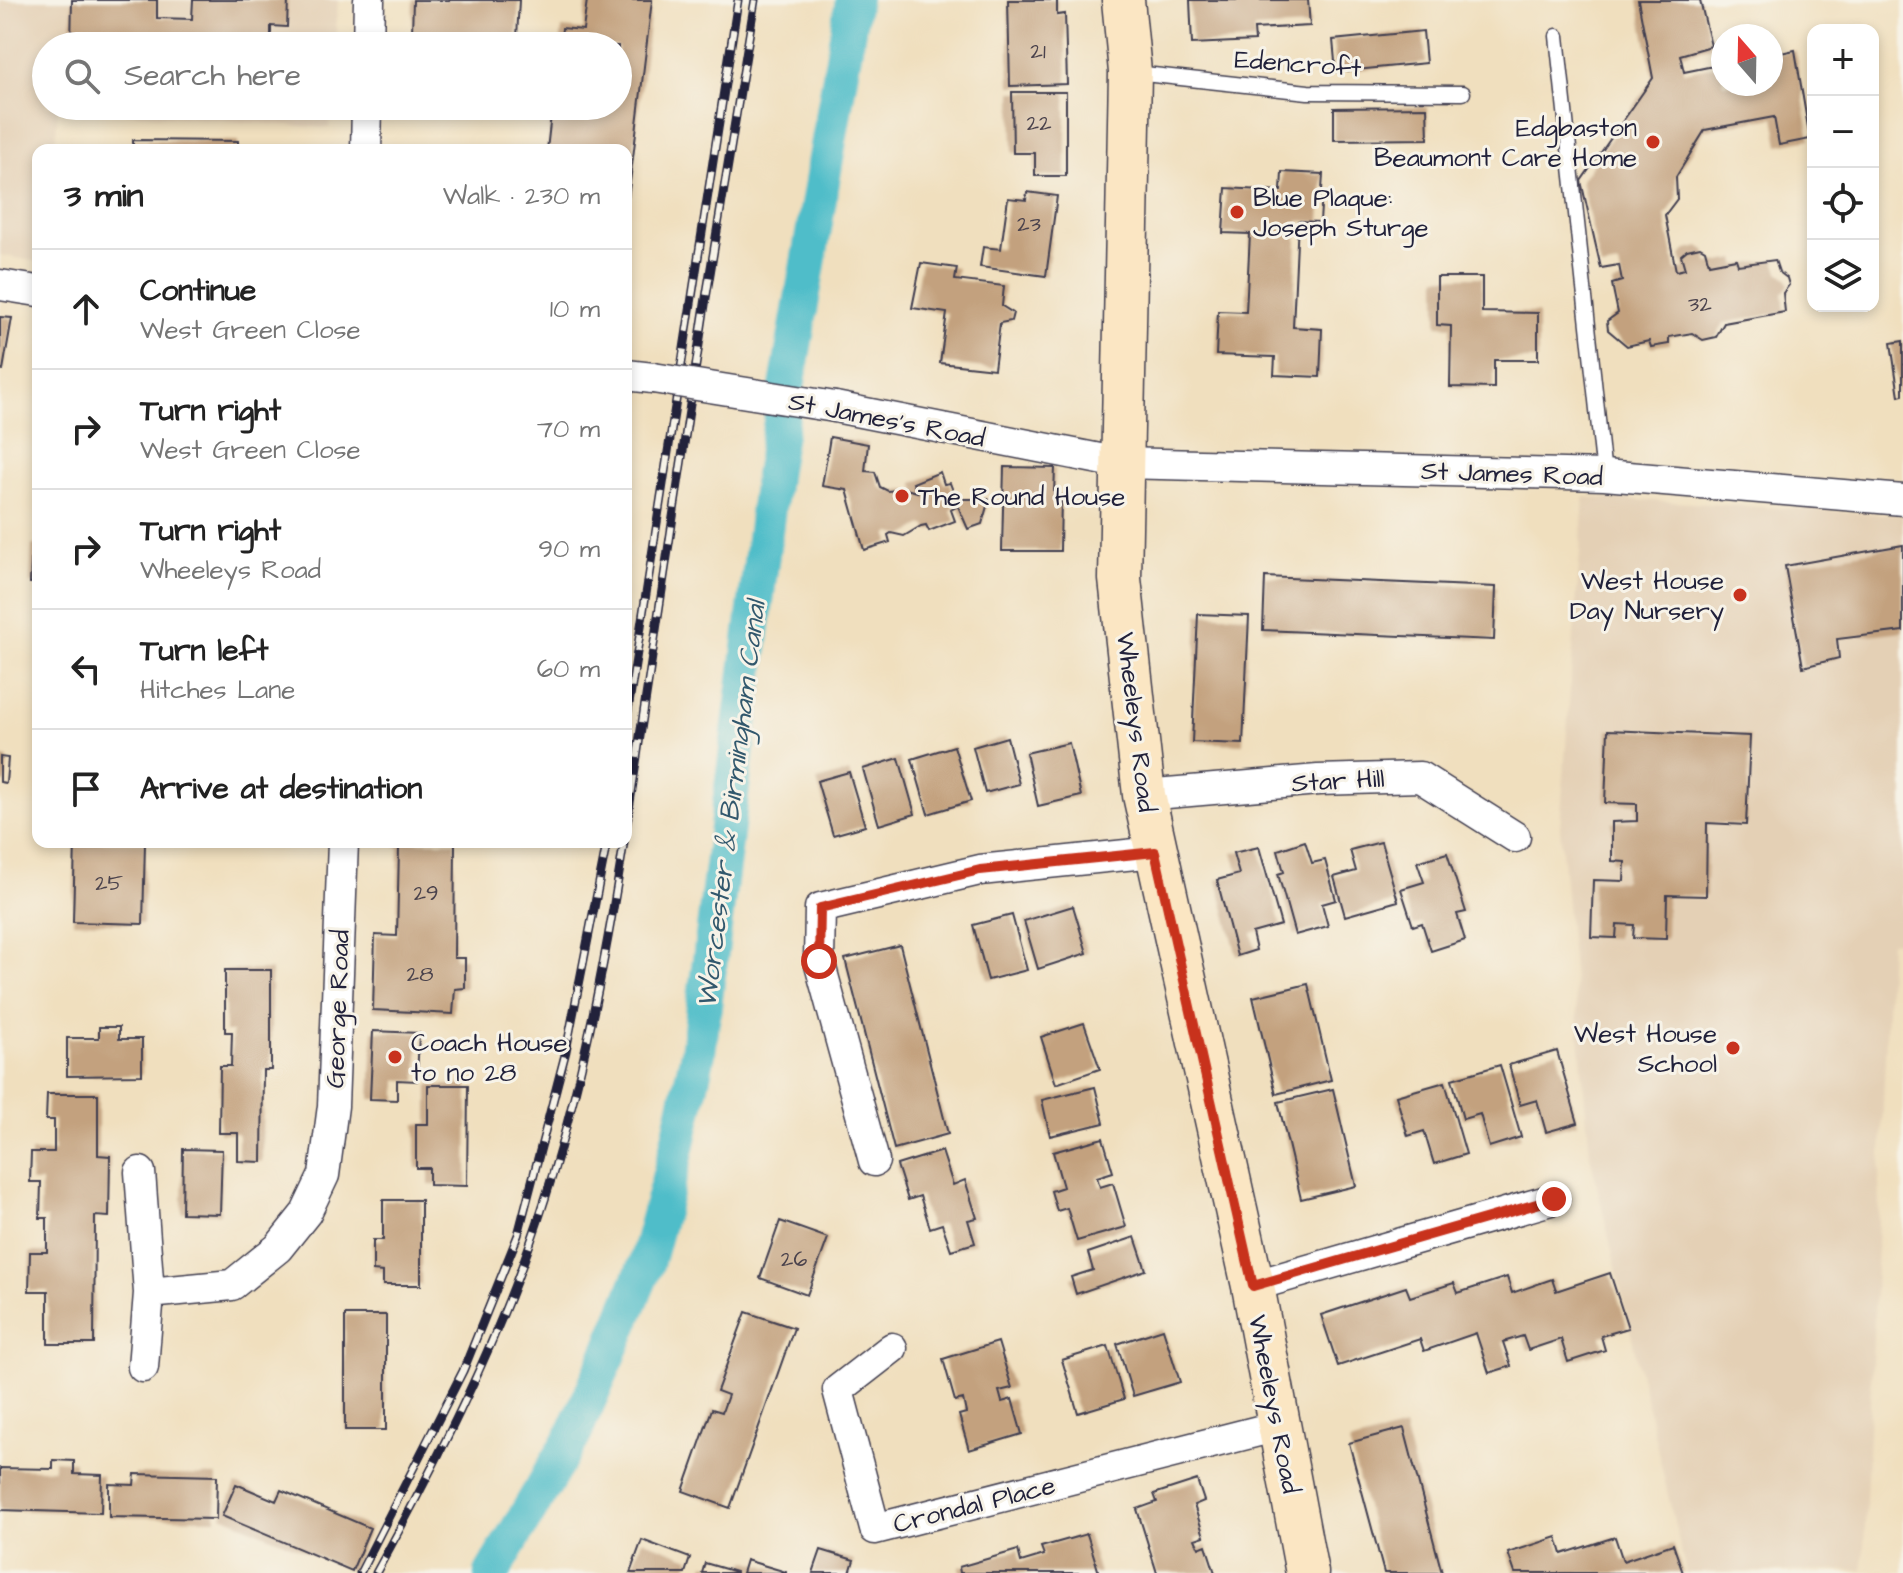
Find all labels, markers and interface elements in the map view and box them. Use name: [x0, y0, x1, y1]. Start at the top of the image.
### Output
north arrow: [1711, 24, 1783, 96]
map controls: [1807, 24, 1879, 312]
button: +: [1807, 24, 1879, 96]
search box: [32, 32, 632, 120]
house number: 21: [1030, 36, 1046, 67]
street label: Edencroft: [1233, 42, 1363, 86]
icon: search: [60, 54, 104, 98]
text: Search here: [124, 55, 301, 97]
button: −: [1807, 96, 1879, 168]
house number: 22: [1026, 108, 1052, 139]
place label: Edgbaston Beaumont Care Home: [1374, 110, 1637, 176]
marker: Edgbaston Beaumont Care Home: [1644, 133, 1662, 151]
button: locate: [1807, 168, 1879, 240]
text: 3 min: [64, 172, 144, 220]
text: Walk · 230 m: [443, 178, 600, 214]
place label: Blue Plaque: Joseph Sturge: [1253, 180, 1429, 248]
marker: Blue Plaque: Joseph Sturge: [1228, 203, 1246, 221]
house number: 23: [1017, 209, 1041, 240]
button: layers: [1807, 240, 1879, 312]
text: Continue: [140, 270, 256, 312]
icon: ahead: [64, 287, 108, 331]
house number: 32: [1688, 289, 1712, 320]
text: 10 m: [550, 291, 600, 327]
text: West Green Close: [140, 312, 361, 348]
street label: St James's Road: [786, 383, 988, 457]
text: Turn right: [140, 390, 281, 432]
icon: right: [64, 407, 108, 451]
text: 70 m: [537, 411, 600, 447]
text: West Green Close: [140, 432, 361, 468]
street label: St James Road: [1420, 453, 1604, 495]
place label: The Round House: [918, 479, 1125, 515]
marker: The Round House: [893, 487, 911, 505]
text: Turn right: [140, 510, 281, 552]
icon: right: [64, 527, 108, 571]
text: 90 m: [538, 531, 600, 567]
text: Wheeleys Road: [140, 552, 321, 588]
place label: West House Day Nursery: [1570, 563, 1724, 631]
marker: West House Day Nursery: [1731, 586, 1749, 604]
water label: Worcester & Birmingham Canal: [687, 595, 777, 1010]
text: Turn left: [140, 630, 268, 672]
street label: Wheeleys Road: [1105, 630, 1165, 814]
icon: left: [64, 647, 108, 691]
text: 60 m: [537, 651, 600, 687]
text: Hitches Lane: [140, 672, 295, 708]
street label: Star Hill: [1291, 761, 1385, 801]
icon: arrive: [64, 767, 108, 811]
text: Arrive at destination: [140, 768, 422, 810]
house number: 25: [95, 868, 124, 899]
house number: 29: [413, 878, 439, 909]
street label: George Road: [317, 929, 361, 1089]
route start: [801, 943, 837, 979]
house number: 28: [407, 959, 433, 990]
place label: West House School: [1574, 1016, 1717, 1082]
place label: Coach House to no 28: [411, 1025, 568, 1091]
marker: West House School: [1724, 1039, 1742, 1057]
marker: Coach House to no 28: [386, 1048, 404, 1066]
route end: [1536, 1181, 1572, 1217]
house number: 26: [781, 1244, 807, 1275]
street label: Wheeleys Road: [1237, 1312, 1309, 1497]
street label: Crondal Place: [889, 1467, 1059, 1542]

